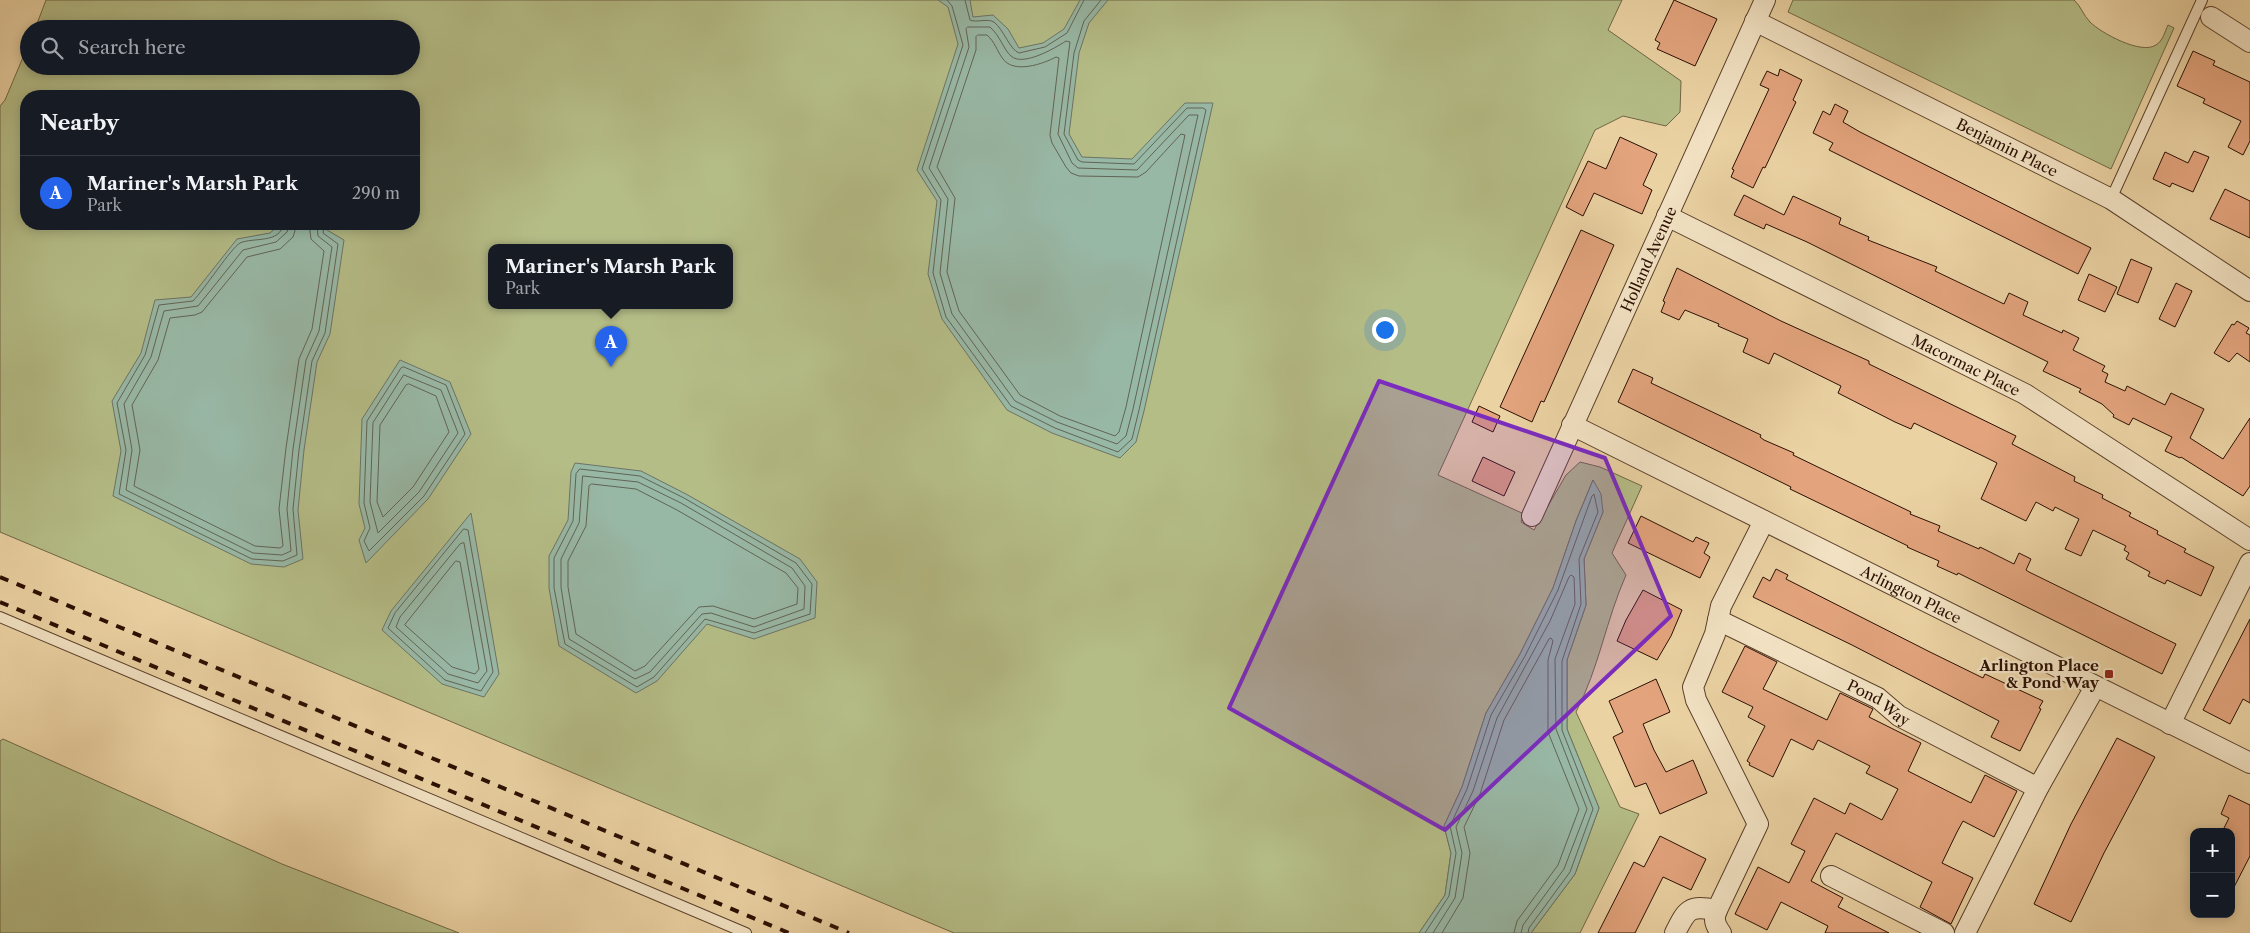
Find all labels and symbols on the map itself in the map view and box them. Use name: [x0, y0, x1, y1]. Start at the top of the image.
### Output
street label: Benjamin Place: [1953, 114, 2061, 180]
street label: Holland Avenue: [1616, 203, 1680, 315]
your location: [1372, 317, 1398, 343]
pin: A: [595, 326, 627, 367]
street label: Macormac Place: [1909, 330, 2023, 400]
street label: Arlington Place: [1857, 561, 1965, 627]
place label: Arlington Place & Pond Way: [1978, 656, 2100, 692]
marker: Arlington Place & Pond Way: [2103, 668, 2115, 680]
street label: Pond Way: [1844, 675, 1914, 730]

